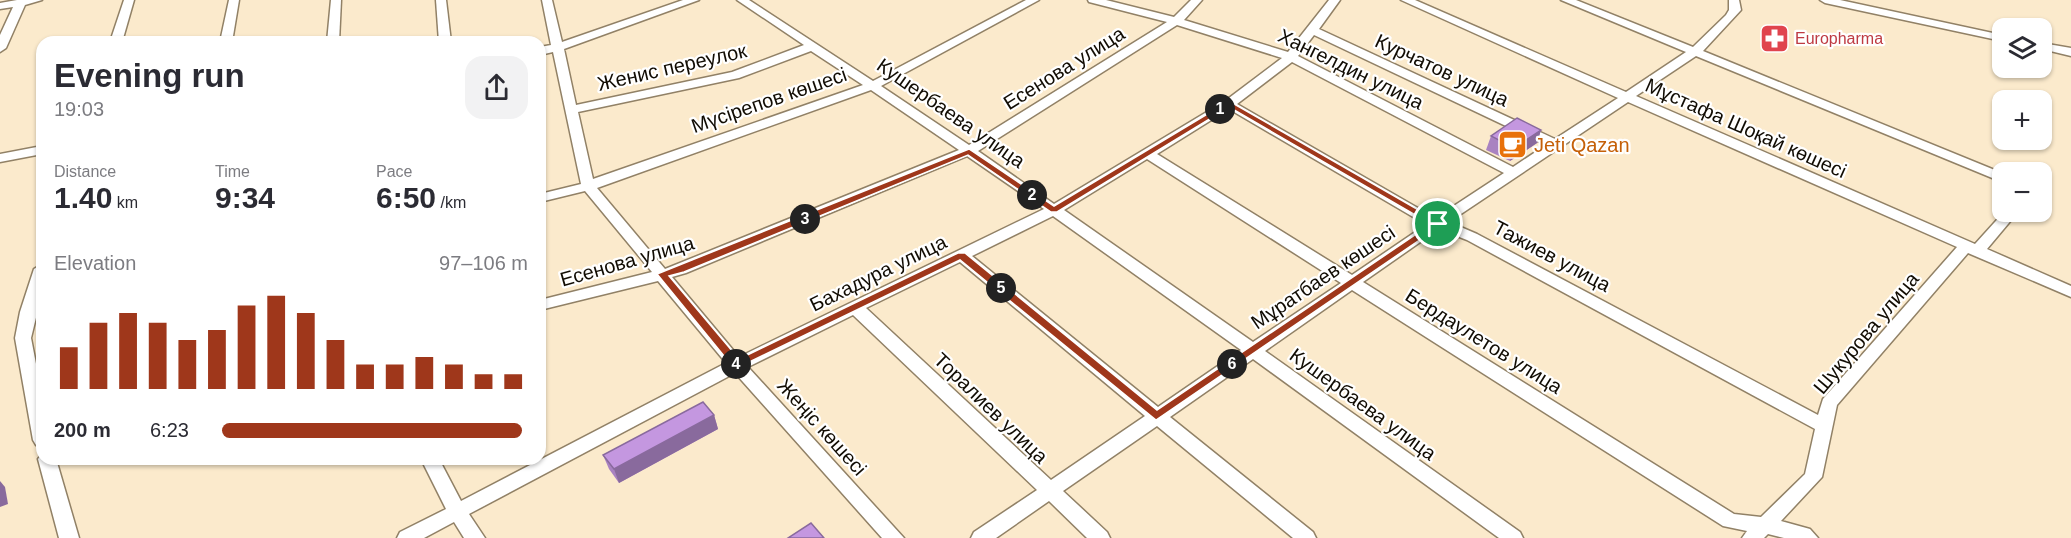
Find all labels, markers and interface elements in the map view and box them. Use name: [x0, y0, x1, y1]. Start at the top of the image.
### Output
map controls: [1992, 18, 2052, 222]
button: layers: [1992, 18, 2052, 78]
street label: Есенова улица: [999, 22, 1129, 114]
pharmacy icon: Europharma: [1758, 22, 1790, 54]
street label: Хангелдин улица: [1275, 24, 1428, 114]
street label: Курчатов улица: [1372, 30, 1513, 111]
place label: Europharma: [1795, 30, 1883, 47]
street label: Женис переулок: [595, 39, 749, 95]
street label: Кушербаева улица: [873, 54, 1030, 173]
button: share: [465, 56, 528, 119]
text: Evening run: [54, 57, 245, 94]
street label: Мүсірепов көшесі: [688, 63, 850, 137]
street label: Мұстафа Шоқай көшесі: [1642, 74, 1850, 182]
button: +: [1992, 90, 2052, 150]
pin: 1: [1205, 94, 1235, 124]
text: 19:03: [54, 98, 104, 120]
text: 1: [1216, 100, 1224, 117]
cafe icon: Jeti Qazan: [1497, 129, 1529, 161]
place label: Jeti Qazan: [1534, 134, 1630, 156]
button: −: [1992, 162, 2052, 222]
text: Distance: [54, 163, 116, 180]
text: Time: [215, 163, 250, 180]
text: Pace: [376, 163, 412, 180]
pin: 2: [1017, 180, 1047, 210]
text: 1.40: [54, 181, 112, 214]
text: 9:34: [215, 181, 275, 214]
text: 6:50: [376, 181, 436, 214]
text: 2: [1028, 186, 1036, 203]
text: km: [112, 194, 138, 211]
text: /km: [436, 194, 466, 211]
pin: [1412, 198, 1463, 249]
pin: 3: [790, 204, 820, 234]
icon: arrive: [1421, 207, 1454, 240]
text: 3: [801, 210, 809, 227]
street label: Тажиев улица: [1490, 216, 1615, 296]
street label: Мұратбаев көшесі: [1247, 221, 1399, 333]
street label: Бахадура улица: [806, 230, 951, 316]
street label: Есенова улица: [557, 231, 697, 291]
text: Elevation: [54, 252, 136, 274]
text: 97–106 m: [439, 252, 528, 274]
street label: Шукурова улица: [1809, 267, 1924, 398]
pin: 5: [986, 273, 1016, 303]
text: 5: [997, 279, 1005, 296]
street label: Бердаулетов улица: [1402, 284, 1567, 399]
street label: Кушербаева улица: [1286, 344, 1441, 465]
street label: Торалиев улица: [930, 348, 1053, 468]
pin: 4: [721, 349, 751, 379]
pin: 6: [1217, 349, 1247, 379]
text: 4: [732, 355, 740, 372]
text: 6: [1228, 355, 1236, 372]
street label: Жеңіс көшесі: [773, 374, 871, 480]
text: 200 m: [54, 419, 111, 441]
text: 6:23: [150, 419, 189, 441]

